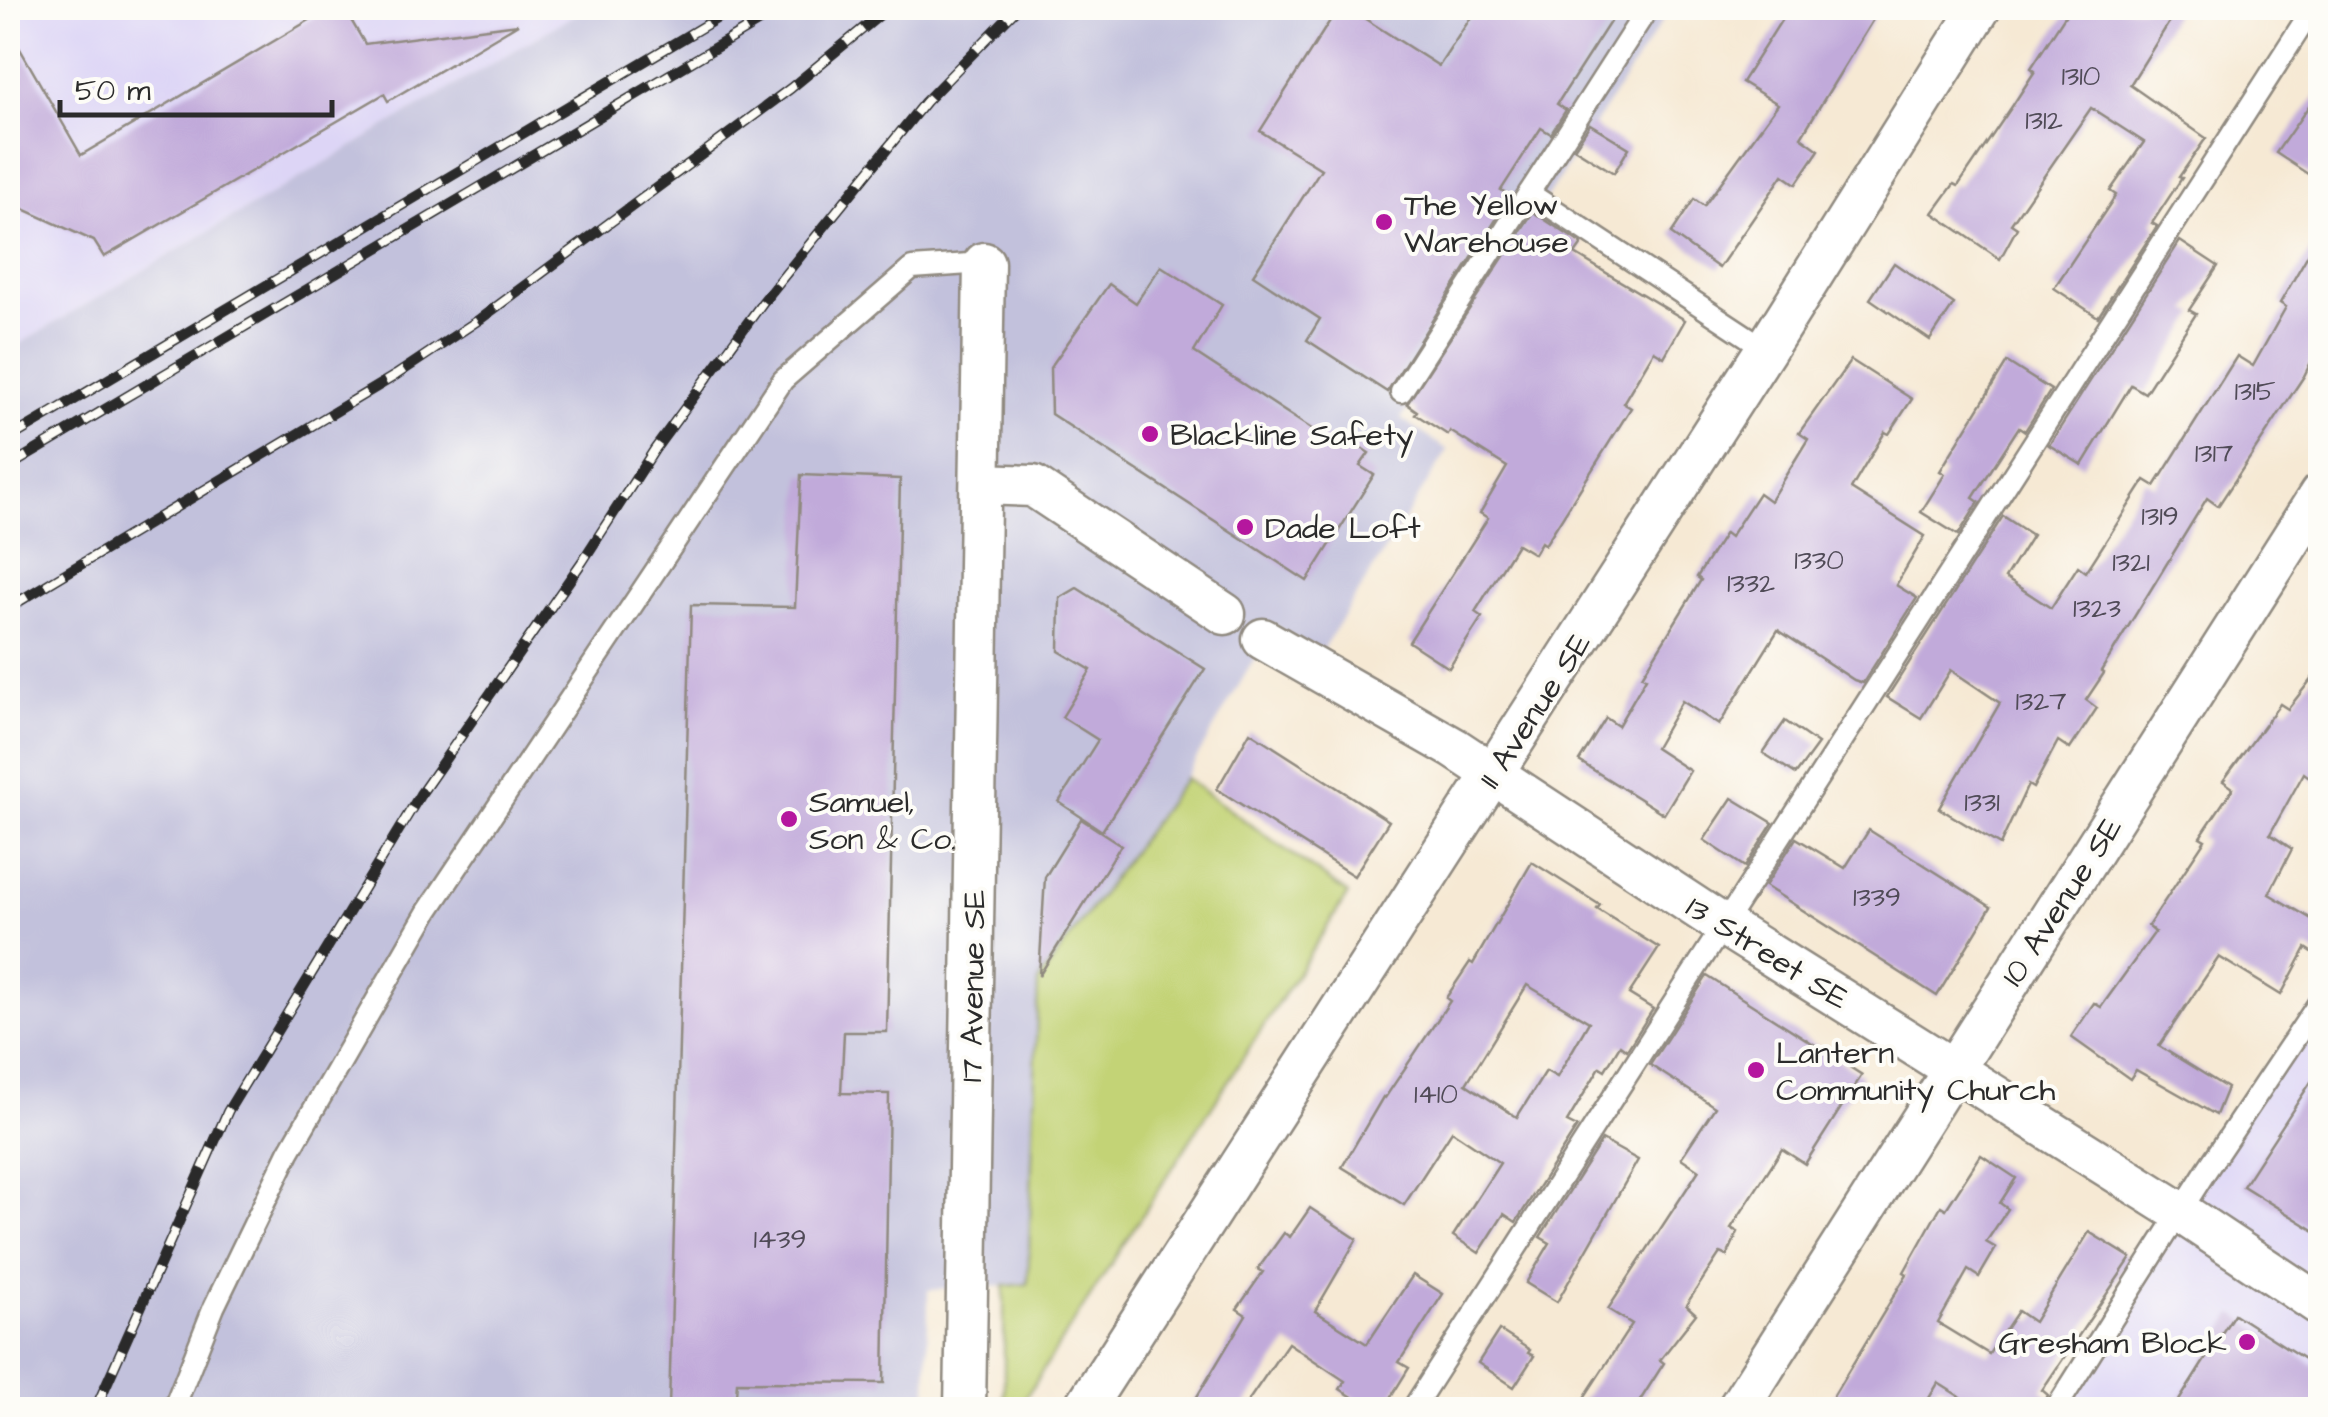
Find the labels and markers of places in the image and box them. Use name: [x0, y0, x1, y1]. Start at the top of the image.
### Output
place label: The Yellow Warehouse: [1404, 183, 1569, 265]
marker: The Yellow Warehouse: [1373, 211, 1395, 233]
place label: Blackline Safety: [1170, 413, 1414, 458]
marker: Blackline Safety: [1139, 423, 1161, 445]
place label: Dade Loft: [1265, 506, 1421, 551]
marker: Dade Loft: [1234, 516, 1256, 538]
place label: Samuel, Son & Co.: [809, 780, 956, 862]
marker: Samuel, Son & Co.: [778, 808, 800, 830]
place label: Lantern Community Church: [1776, 1031, 2056, 1113]
marker: Lantern Community Church: [1745, 1059, 1767, 1081]
place label: Gresham Block: [1998, 1321, 2227, 1366]
marker: Gresham Block: [2236, 1331, 2258, 1353]

